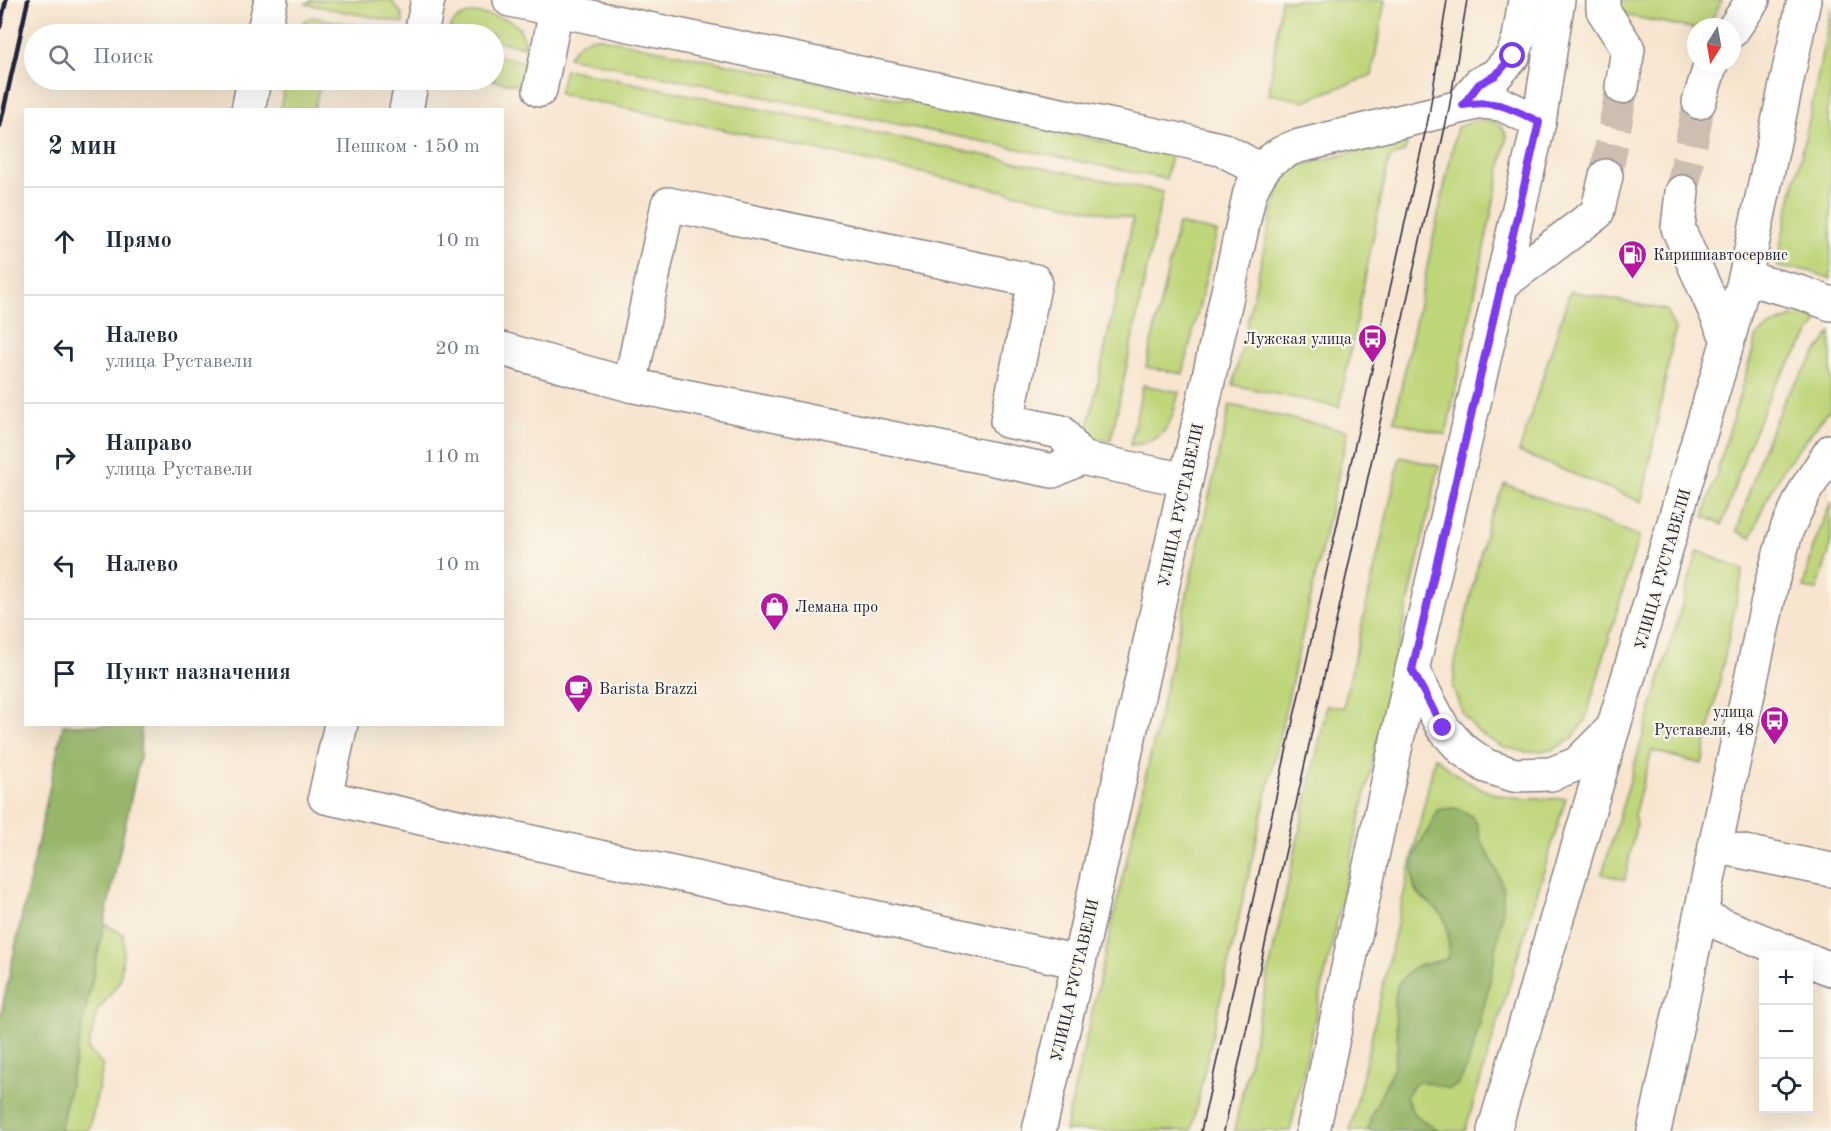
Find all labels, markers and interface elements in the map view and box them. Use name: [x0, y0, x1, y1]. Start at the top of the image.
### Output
north arrow: [1687, 18, 1741, 72]
search box: [24, 24, 504, 90]
icon: search: [45, 41, 78, 74]
route start: [1499, 42, 1525, 68]
text: Поиск: [93, 46, 154, 68]
text: 2 мин: [48, 134, 117, 160]
text: Пешком · 150 m: [335, 137, 480, 157]
icon: ahead: [48, 225, 81, 258]
text: Прямо: [105, 230, 172, 252]
text: 10 m: [435, 231, 480, 251]
fuel station icon: Киришиавтосервис: [1616, 238, 1648, 280]
place label: Киришиавтосервис: [1653, 248, 1788, 264]
bus stop icon: Лужская улица: [1357, 322, 1389, 364]
text: Налево: [105, 325, 178, 347]
place label: Лужская улица: [1243, 332, 1352, 348]
icon: left: [48, 333, 81, 366]
text: 20 m: [435, 339, 480, 359]
text: улица Руставели: [105, 352, 253, 372]
street label: УЛИЦА РУСТАВЕЛИ: [1157, 422, 1207, 589]
text: Направо: [105, 433, 192, 455]
icon: right: [48, 441, 81, 474]
text: 110 m: [424, 447, 480, 467]
text: улица Руставели: [105, 460, 253, 480]
street label: УЛИЦА РУСТАВЕЛИ: [1633, 487, 1695, 652]
icon: left: [48, 549, 81, 582]
text: Налево: [105, 554, 178, 576]
text: 10 m: [435, 555, 480, 575]
shop icon: Лемана про: [758, 590, 790, 632]
place label: Лемана про: [795, 600, 878, 616]
icon: arrive: [48, 657, 81, 690]
text: Пункт назначения: [105, 662, 291, 684]
cafe icon: Barista Brazzi: [562, 672, 594, 714]
place label: Barista Brazzi: [599, 682, 698, 698]
bus stop icon: улица Руставели, 48: [1759, 704, 1791, 746]
place label: улица Руставели, 48: [1654, 705, 1754, 739]
route end: [1429, 714, 1455, 740]
street label: УЛИЦА РУСТАВЕЛИ: [1049, 897, 1102, 1063]
map controls: [1759, 951, 1813, 1113]
button: +: [1759, 951, 1813, 1005]
button: −: [1759, 1005, 1813, 1059]
button: locate: [1759, 1059, 1813, 1113]

